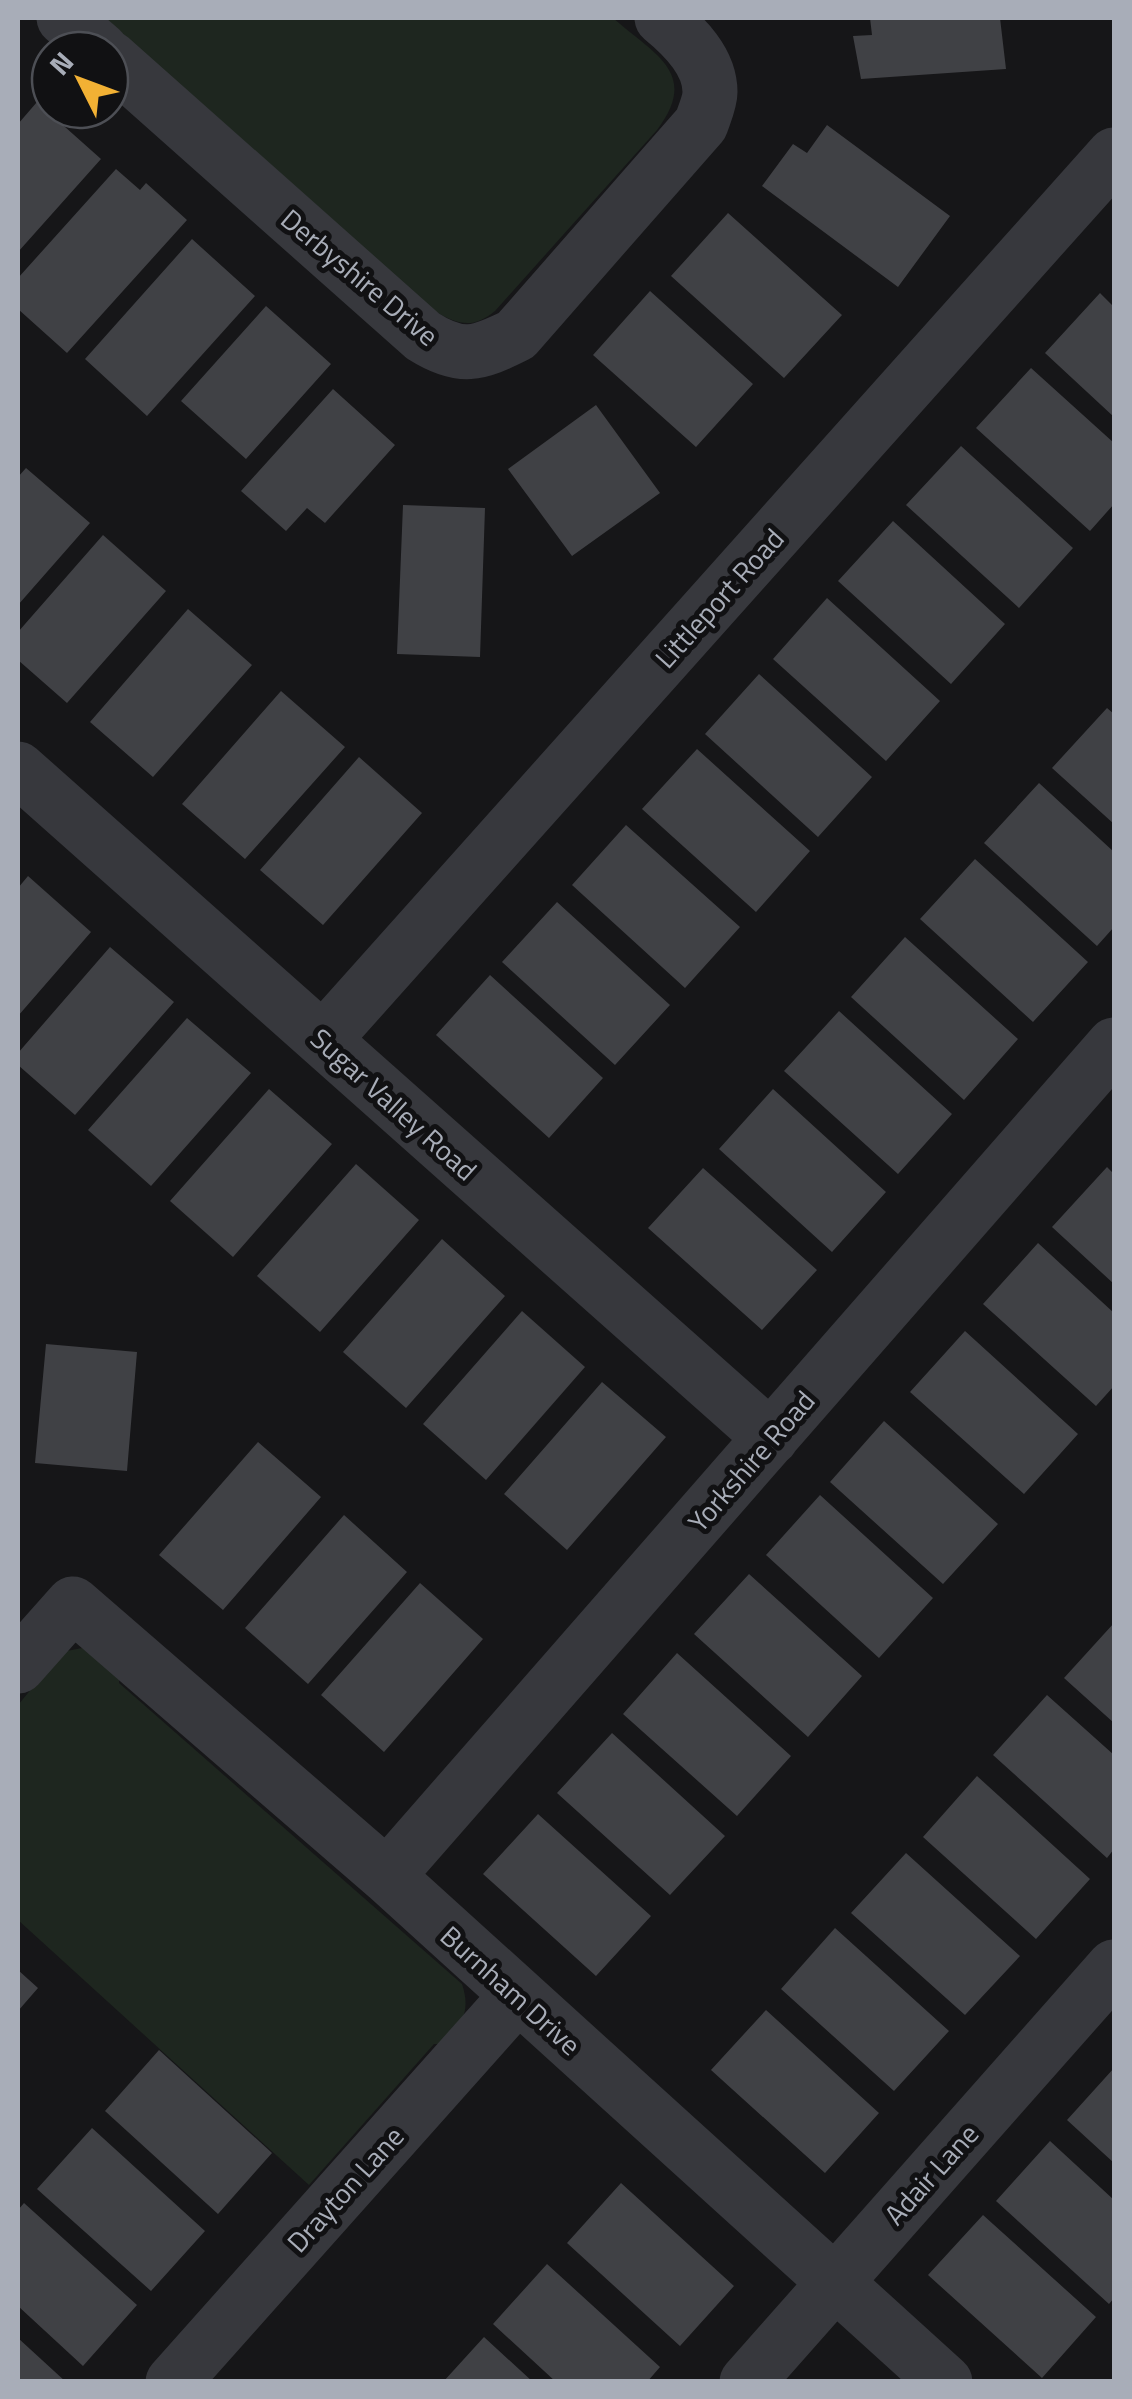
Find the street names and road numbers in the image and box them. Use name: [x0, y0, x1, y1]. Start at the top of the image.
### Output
street label: Derbyshire Drive: [272, 198, 448, 356]
street label: Littleport Road: [644, 518, 794, 678]
street label: Sugar Valley Road: [301, 1017, 487, 1191]
street label: Yorkshire Road: [677, 1381, 825, 1541]
street label: Burnham Drive: [431, 1915, 591, 2065]
street label: Adair Lane: [874, 2114, 988, 2234]
street label: Drayton Lane: [276, 2116, 414, 2262]

